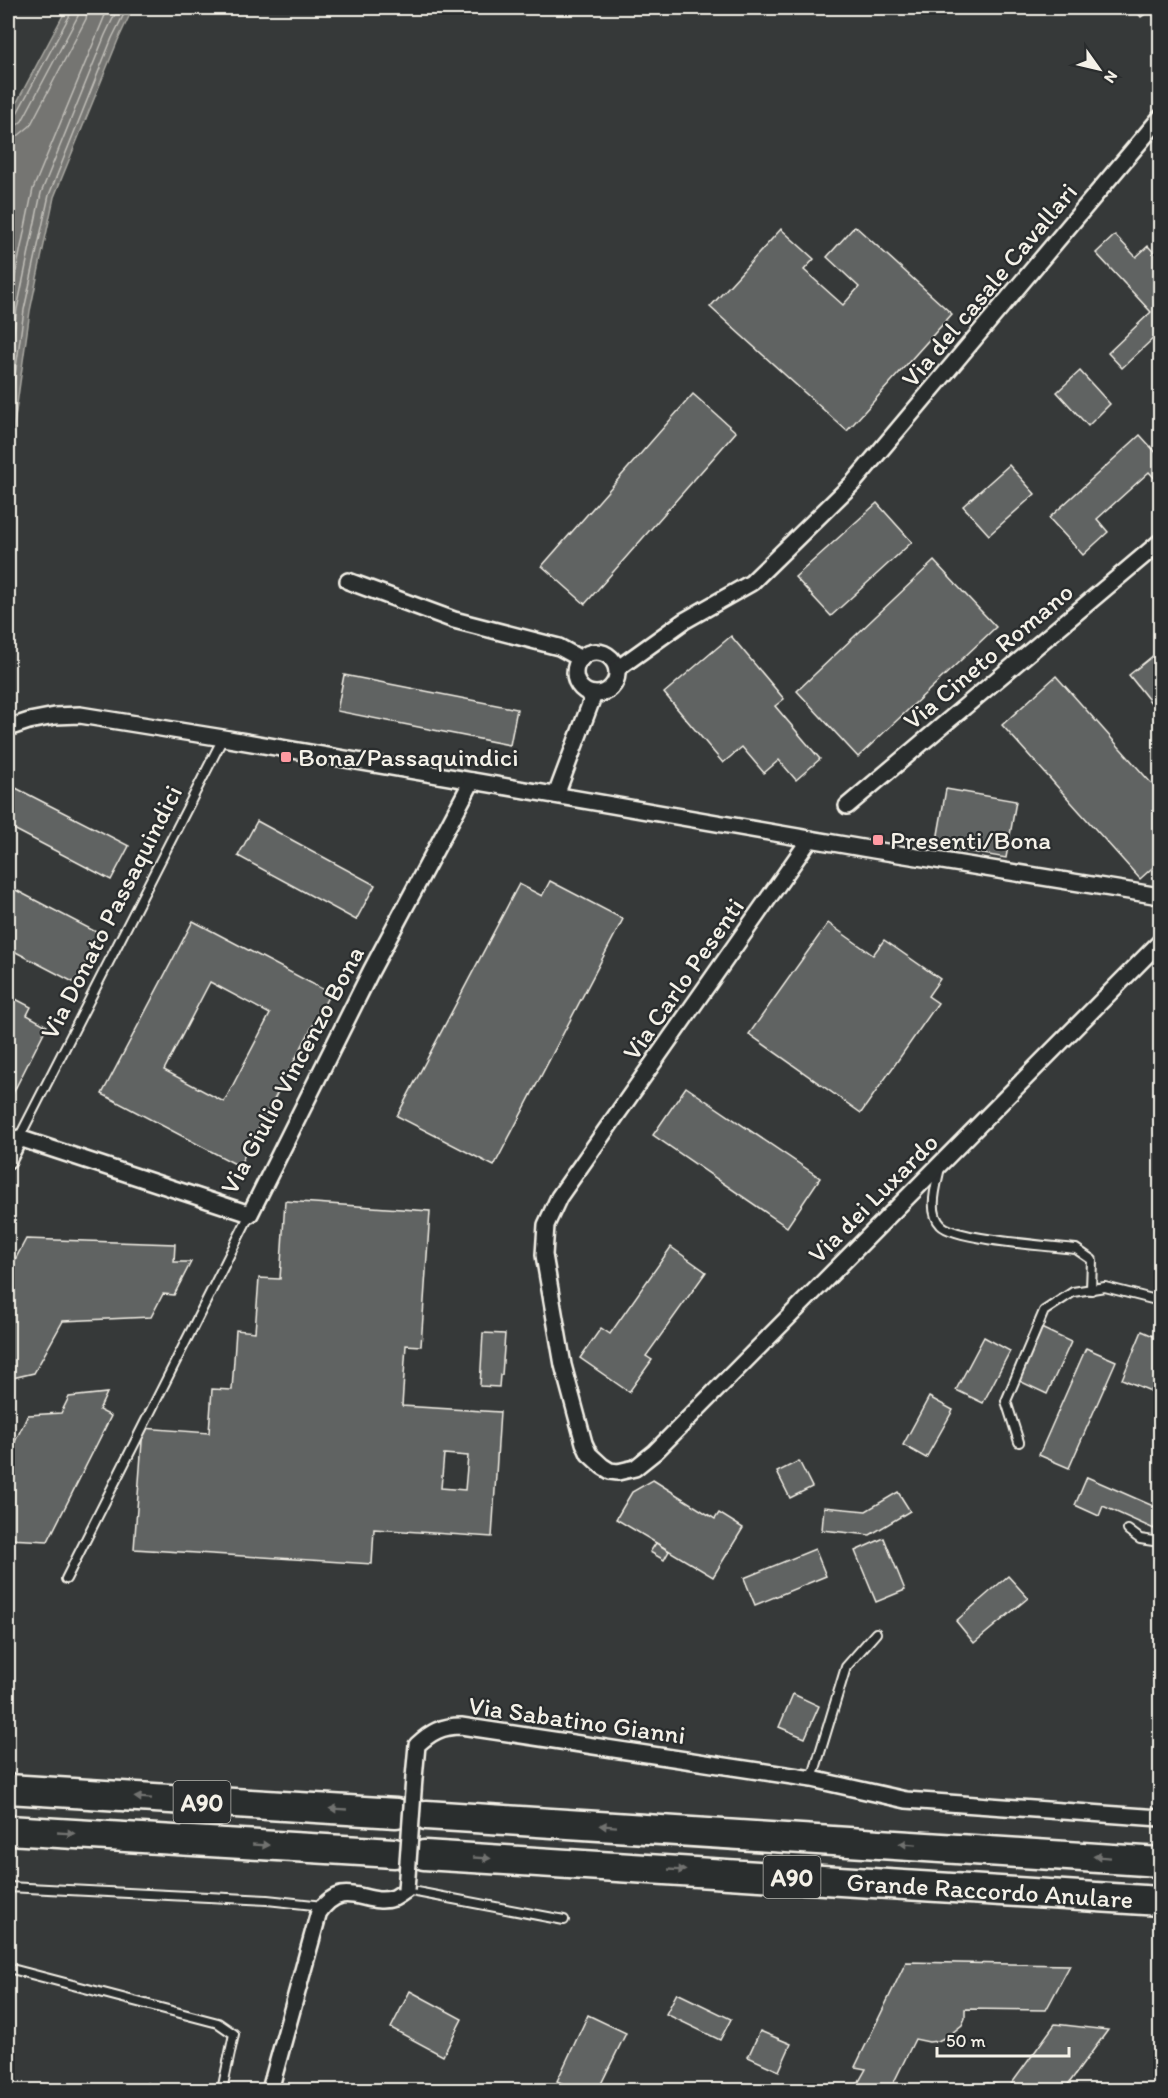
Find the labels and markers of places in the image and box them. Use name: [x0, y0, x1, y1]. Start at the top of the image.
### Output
place label: Bona/Passaquindici: [298, 741, 518, 773]
marker: Bona/Passaquindici: [279, 750, 293, 764]
place label: Presenti/Bona: [890, 824, 1051, 856]
marker: Presenti/Bona: [871, 833, 885, 847]

